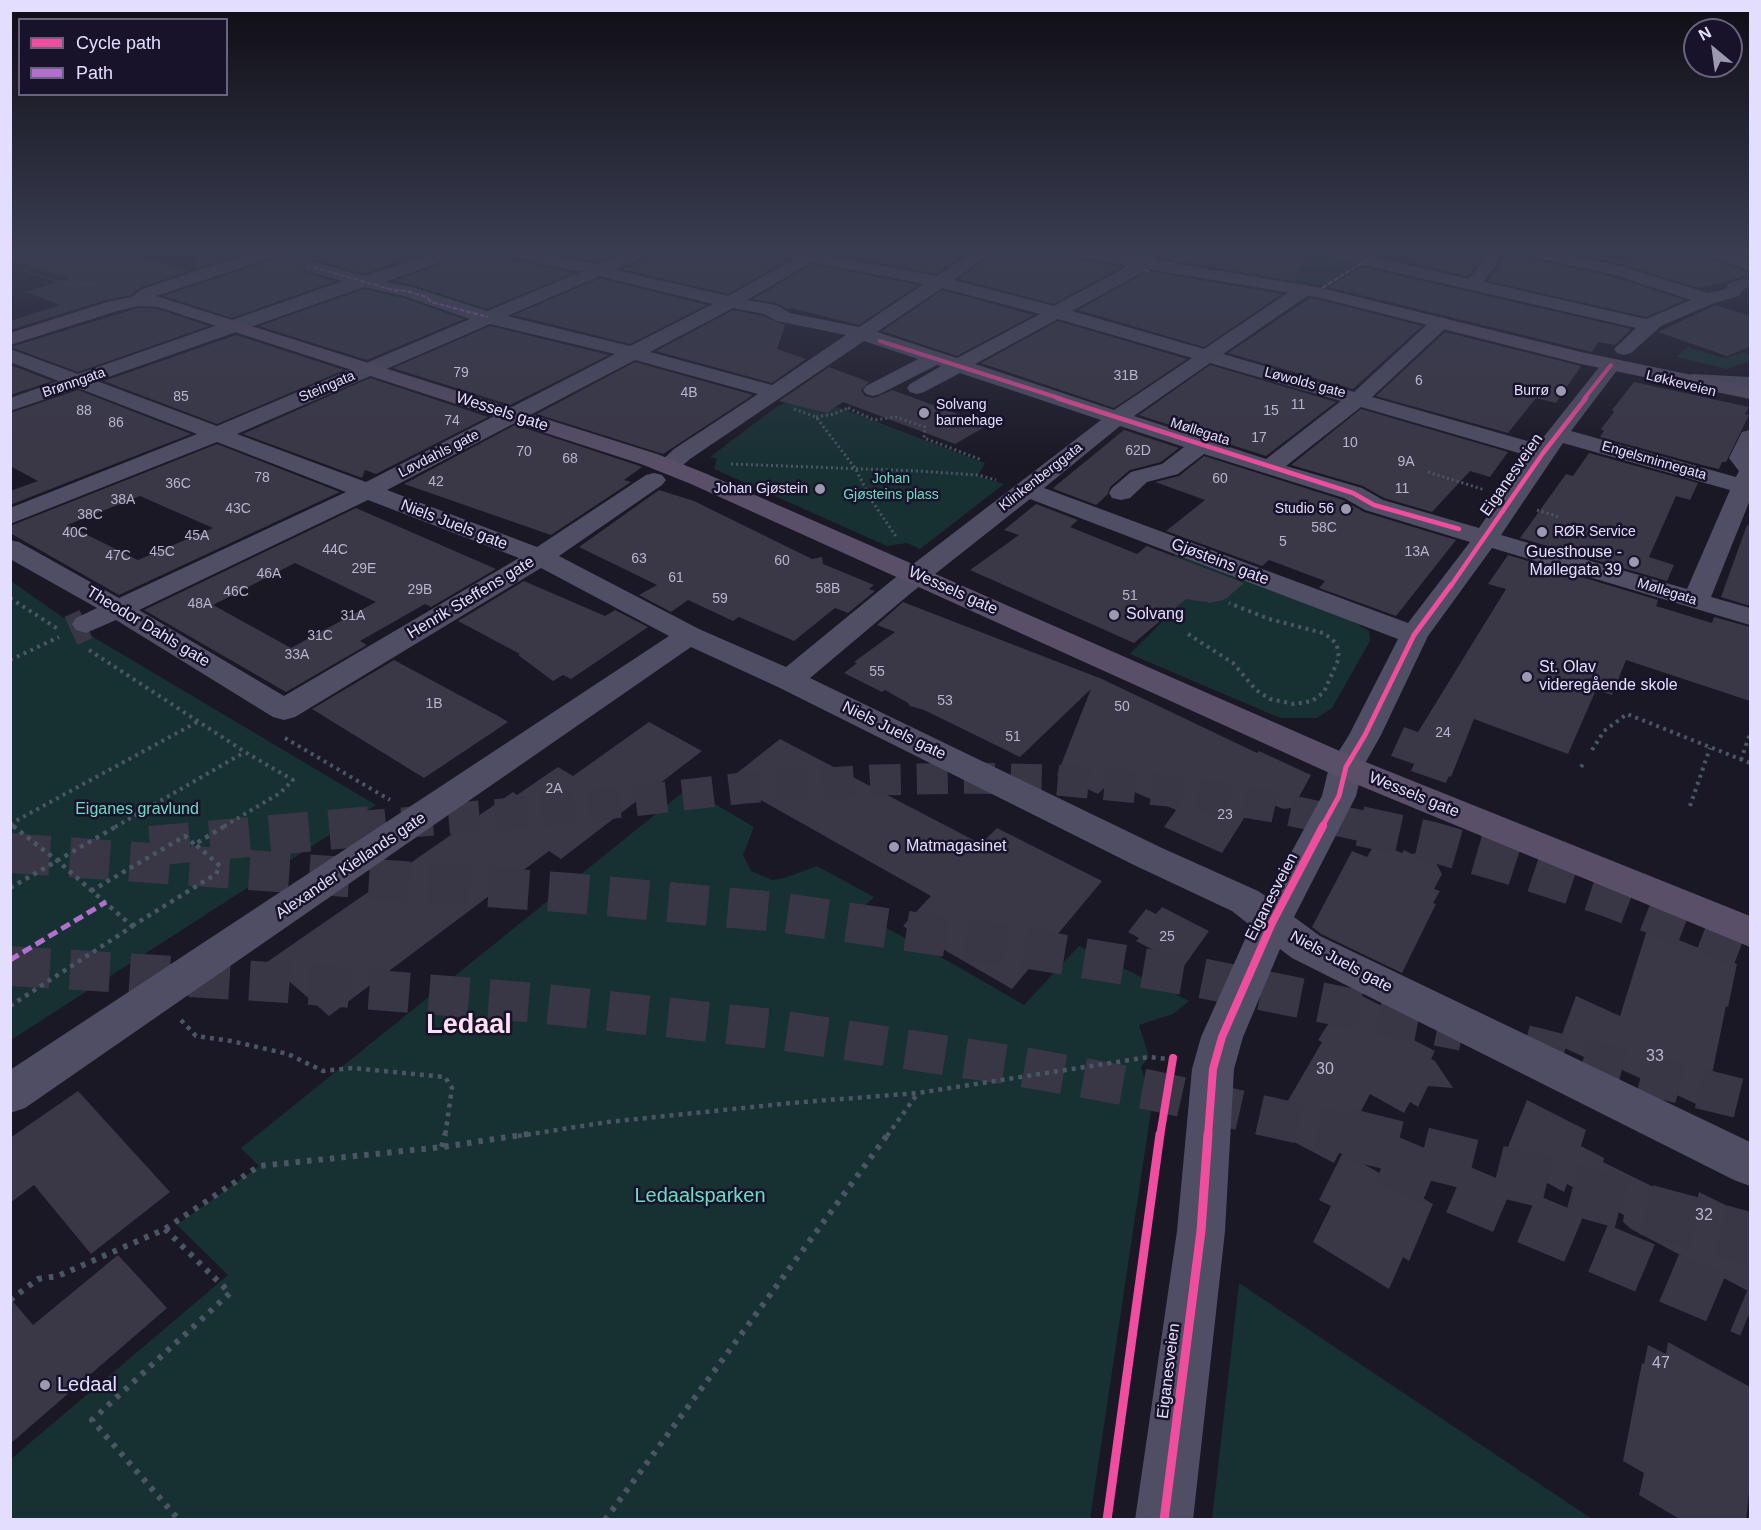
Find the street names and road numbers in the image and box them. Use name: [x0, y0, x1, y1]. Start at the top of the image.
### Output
street label: Brønngata: [40, 364, 108, 402]
street label: Løwolds gate: [1263, 364, 1347, 402]
street label: Løkkeveien: [1644, 367, 1718, 401]
street label: Steingata: [296, 368, 358, 406]
street label: Wessels gate: [454, 388, 550, 436]
street label: Møllegata: [1168, 415, 1232, 449]
street label: Løvdahls gate: [396, 427, 482, 481]
street label: Eiganesveien: [1477, 430, 1547, 520]
street label: Engelsminnegata: [1600, 438, 1708, 484]
street label: Klinkenberggata: [996, 439, 1086, 515]
street label: Niels Juels gate: [398, 496, 510, 554]
street label: Gjøsteins gate: [1168, 535, 1272, 589]
street label: Henrik Steffens gate: [404, 553, 538, 643]
street label: Wessels gate: [905, 563, 1001, 619]
street label: Møllegata: [1635, 575, 1699, 609]
street label: Theodor Dahls gate: [83, 583, 213, 671]
street label: Niels Juels gate: [839, 698, 949, 764]
street label: Wessels gate: [1366, 768, 1462, 822]
street label: Alexander Kiellands gate: [272, 809, 430, 923]
street label: Eiganesveien: [1242, 850, 1302, 944]
street label: Niels Juels gate: [1287, 927, 1395, 997]
street label: Eiganesveien: [1154, 1322, 1184, 1420]

